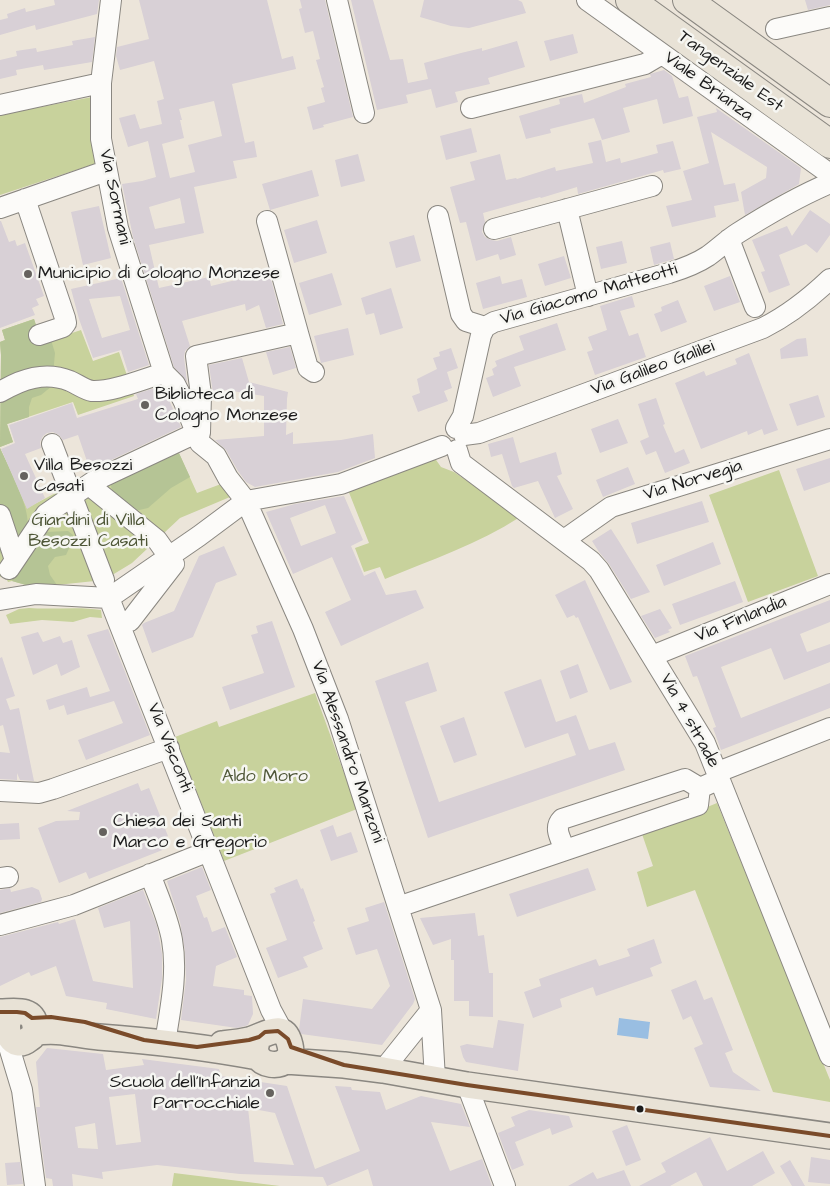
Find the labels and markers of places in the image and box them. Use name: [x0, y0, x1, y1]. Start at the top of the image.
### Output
place label: Municipio di Cologno Monzese: [38, 263, 280, 285]
marker: Municipio di Cologno Monzese: [22, 268, 34, 280]
place label: Biblioteca di Cologno Monzese: [155, 384, 298, 426]
marker: Biblioteca di Cologno Monzese: [139, 399, 151, 411]
place label: Villa Besozzi Casati: [34, 455, 132, 498]
marker: Villa Besozzi Casati: [18, 470, 30, 482]
place label: Chiesa dei Santi Marco e Gregorio: [113, 811, 267, 854]
marker: Chiesa dei Santi Marco e Gregorio: [97, 826, 109, 838]
place label: Scuola dell'Infanzia Parrocchiale: [110, 1072, 260, 1114]
marker: Scuola dell'Infanzia Parrocchiale: [264, 1087, 276, 1099]
unlabelled marker: [635, 1104, 645, 1114]

